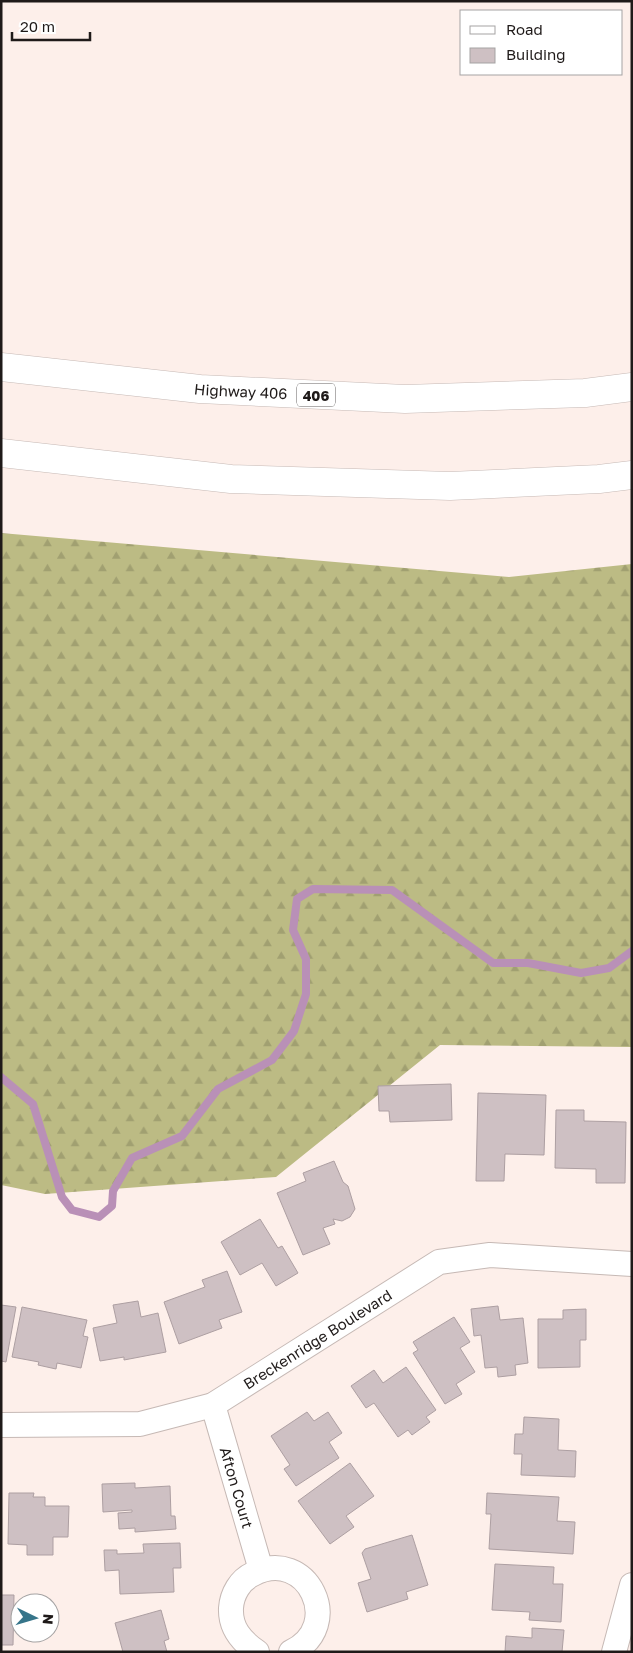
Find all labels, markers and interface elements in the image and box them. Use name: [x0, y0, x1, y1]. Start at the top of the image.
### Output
scale bar: [12, 10, 90, 42]
legend: [460, 10, 623, 75]
text: 20 m: [20, 17, 55, 35]
text: Road: [506, 20, 543, 38]
text: Building: [506, 45, 566, 63]
street label: Highway 406: [193, 379, 288, 402]
road number: 406: [297, 384, 335, 406]
street label: Breckenridge Boulevard: [240, 1285, 395, 1393]
street label: Afton Court: [217, 1445, 257, 1530]
north arrow: [10, 1593, 60, 1643]
text: N: [40, 1613, 57, 1625]

